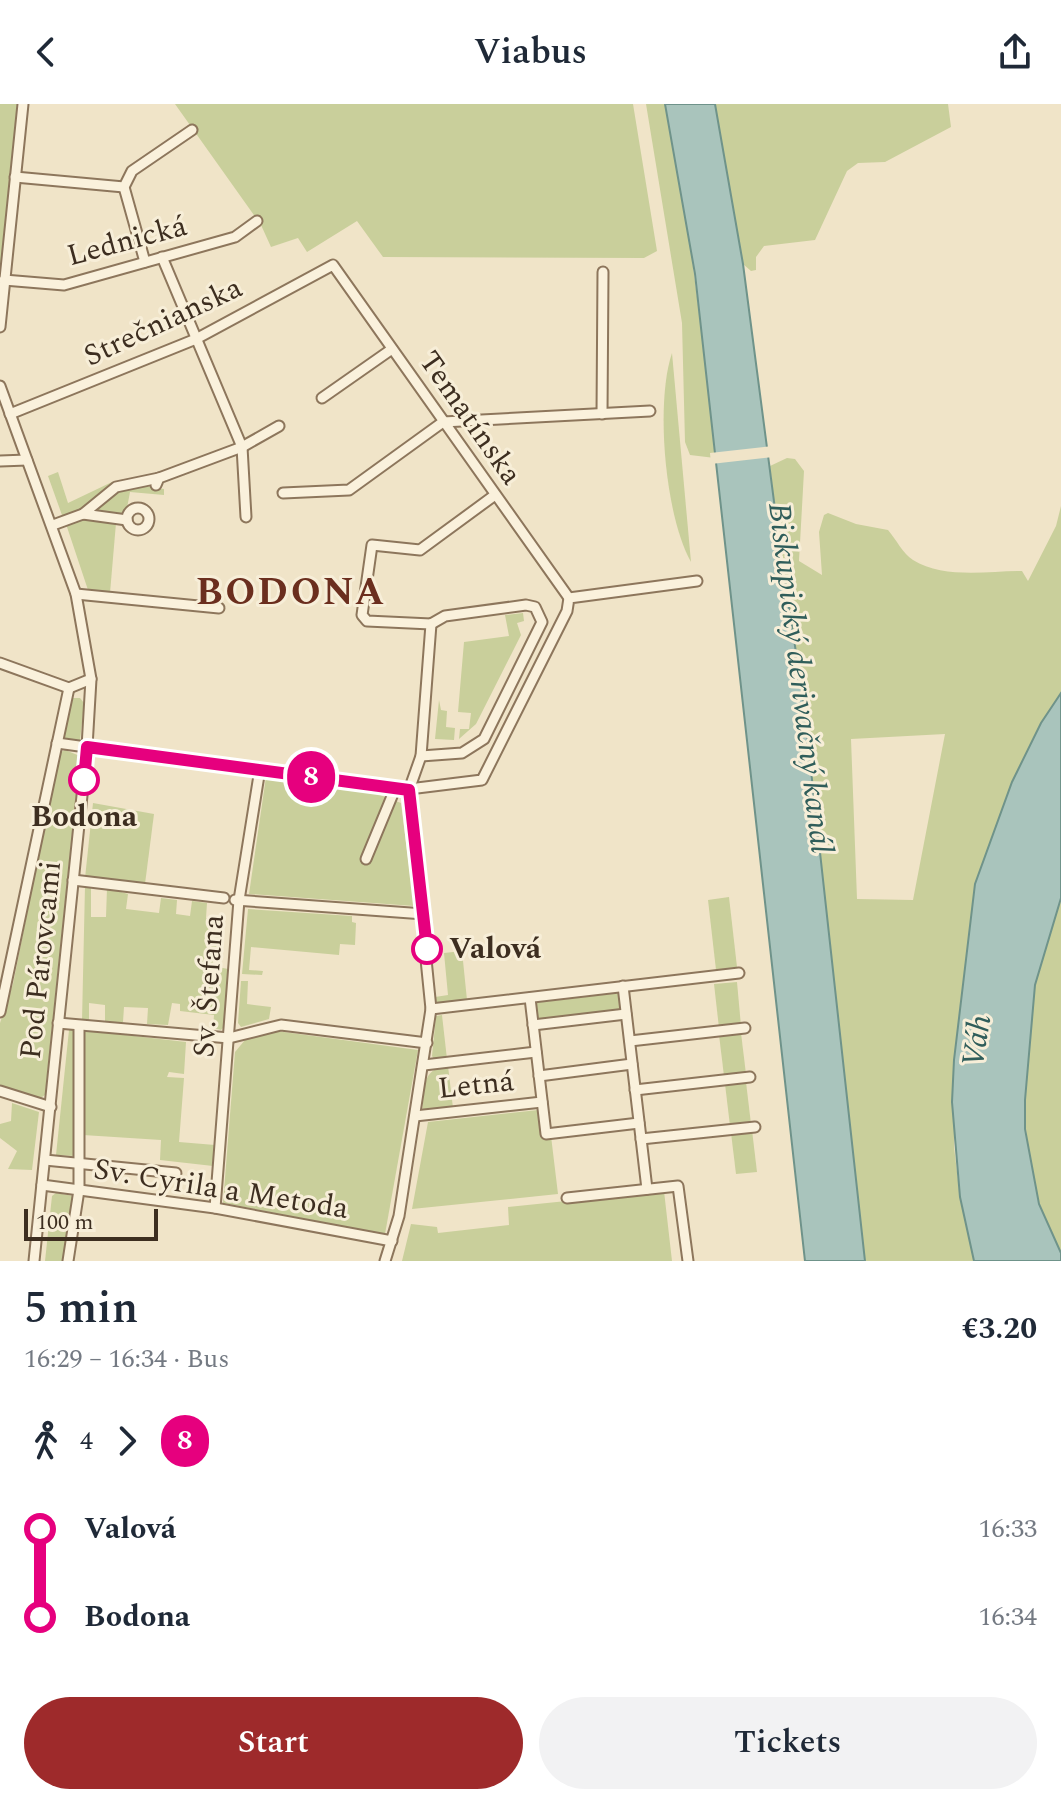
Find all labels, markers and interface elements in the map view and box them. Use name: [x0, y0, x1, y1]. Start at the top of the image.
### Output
text: Viabus: [474, 25, 587, 80]
icon: back: [24, 30, 68, 74]
icon: share: [993, 30, 1037, 74]
street label: Lednická: [62, 203, 192, 279]
street label: Strečnianska: [76, 265, 250, 379]
street label: Tematínska: [407, 341, 533, 495]
water label: Biskupický derivačný kanál: [754, 500, 846, 856]
district label: BODONA: [196, 564, 386, 622]
line badge: 8: [285, 751, 337, 803]
text: 8: [303, 755, 319, 798]
marker: Bodona: [69, 765, 99, 795]
place label: Bodona: [31, 794, 138, 840]
street label: Pod Párovcami: [8, 859, 74, 1061]
street label: Sv. Štefana: [181, 913, 237, 1059]
place label: Valová: [449, 926, 542, 972]
marker: Valová: [412, 934, 442, 964]
water label: Váh: [949, 1011, 1005, 1071]
street label: Letná: [436, 1058, 517, 1112]
street label: Sv. Cyrila a Metoda: [90, 1146, 352, 1232]
scale bar: [24, 1205, 158, 1241]
text: 100 m: [36, 1206, 93, 1239]
text: 5 min: [24, 1275, 138, 1342]
text: €3.20: [962, 1306, 1037, 1352]
text: 16:29 – 16:34 · Bus: [24, 1339, 229, 1379]
icon: walk: [24, 1419, 68, 1463]
icon: forward: [105, 1419, 149, 1463]
text: 8: [177, 1419, 193, 1462]
text: 4: [80, 1421, 93, 1461]
text: Valová: [84, 1506, 176, 1552]
text: 16:33: [978, 1509, 1037, 1549]
text: Bodona: [84, 1594, 190, 1640]
text: 16:34: [978, 1597, 1037, 1637]
button: Start: [24, 1697, 523, 1789]
button: Tickets: [539, 1697, 1037, 1789]

